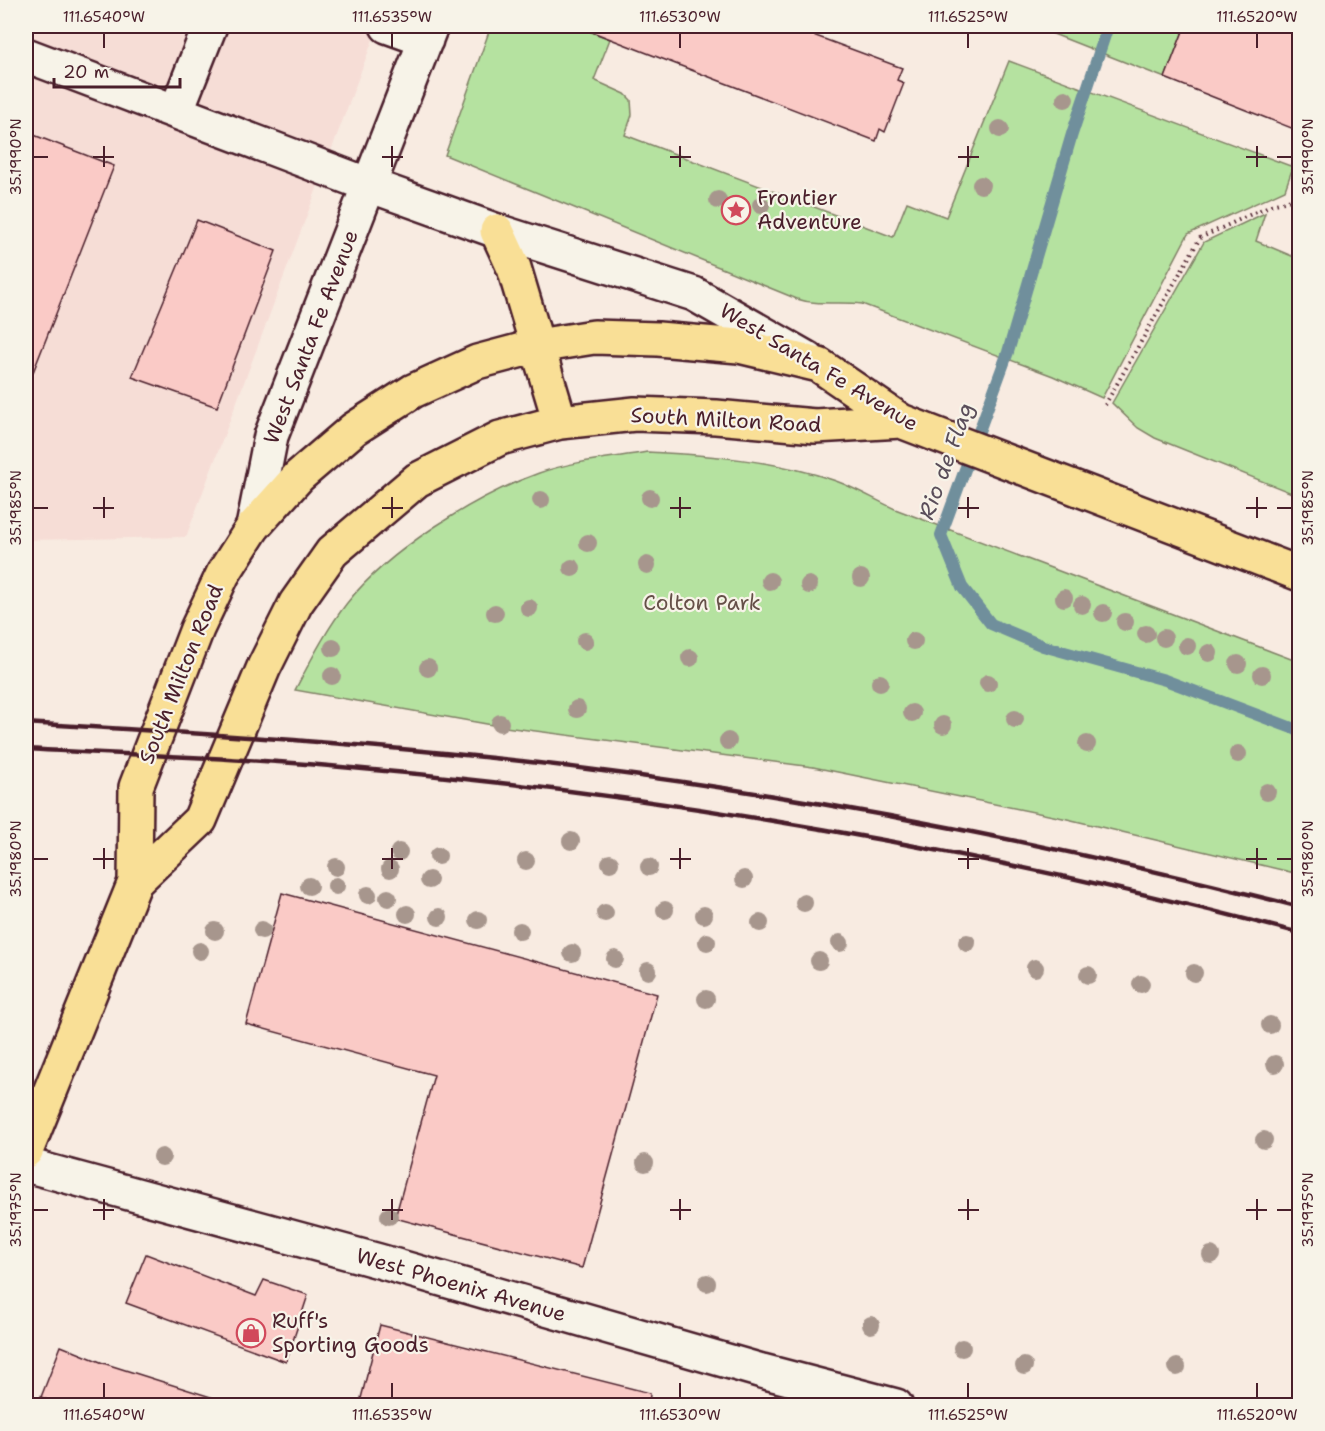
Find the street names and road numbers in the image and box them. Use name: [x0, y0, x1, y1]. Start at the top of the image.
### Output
street label: West Santa Fe Avenue: [257, 226, 365, 448]
street label: West Santa Fe Avenue: [714, 296, 924, 438]
street label: South Milton Road: [630, 401, 822, 439]
street label: South Milton Road: [132, 580, 230, 768]
street label: West Phoenix Avenue: [353, 1242, 569, 1328]

